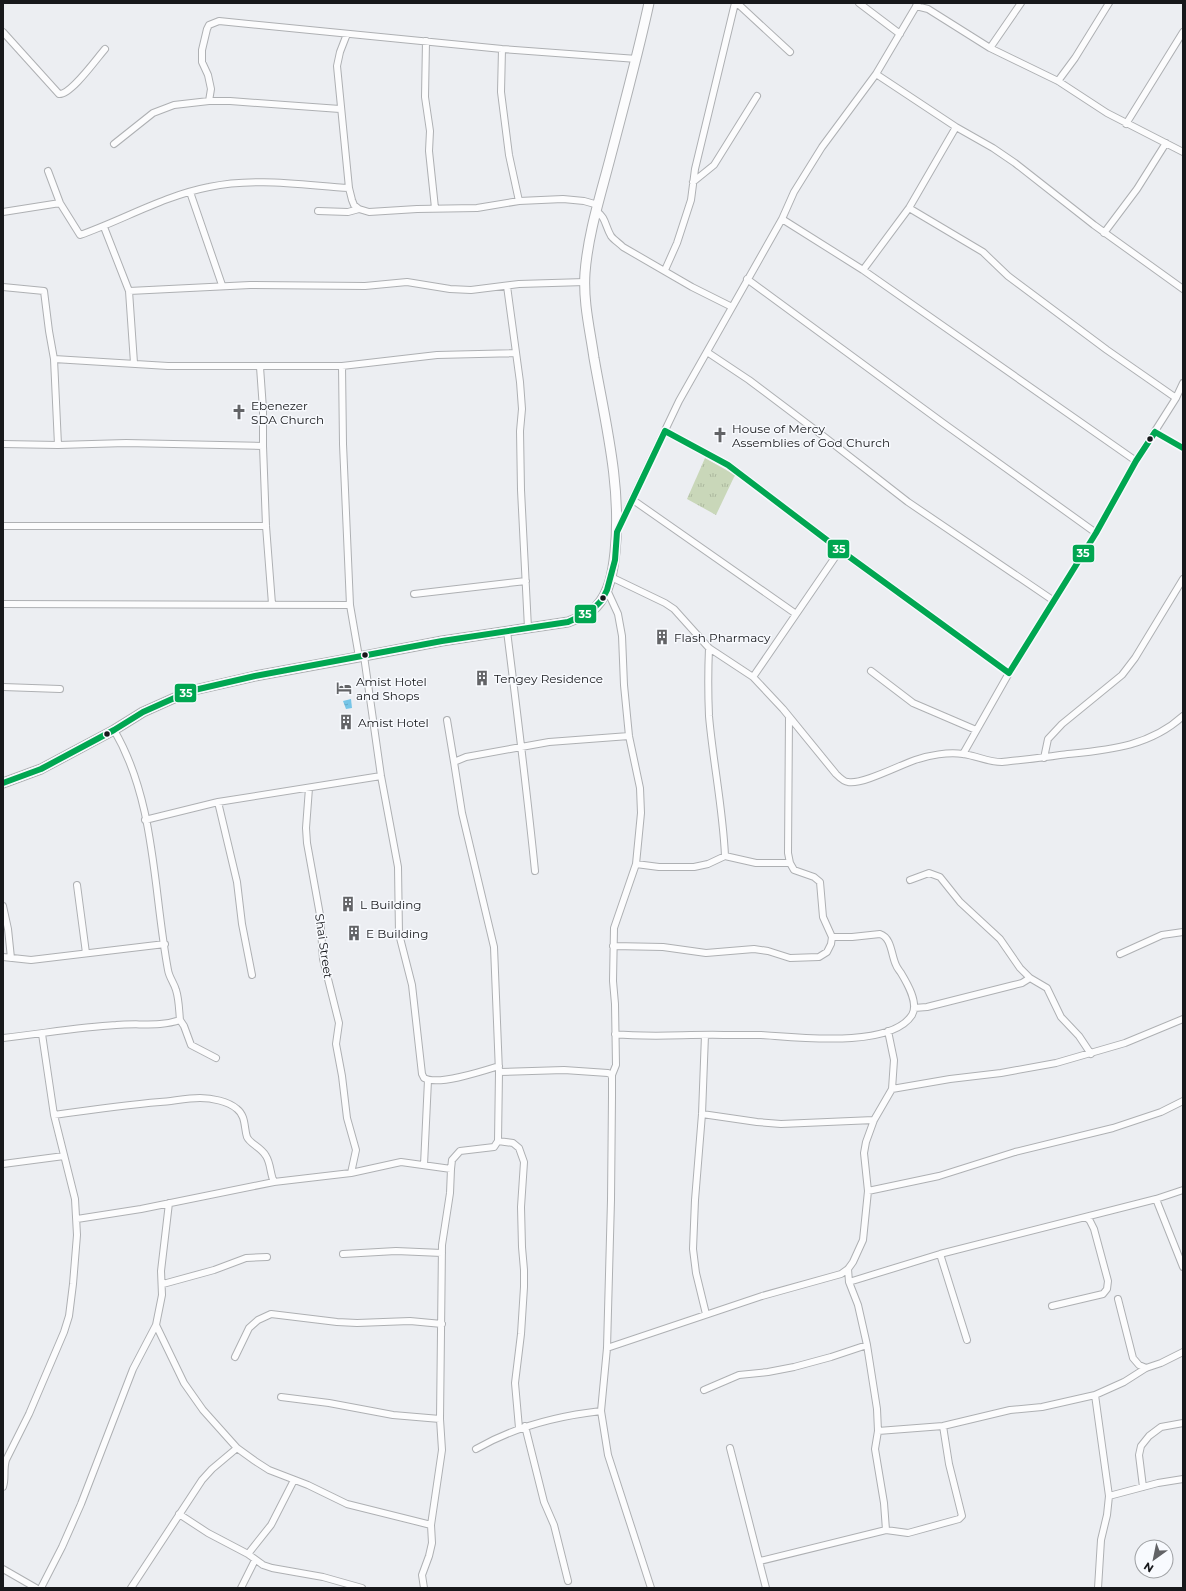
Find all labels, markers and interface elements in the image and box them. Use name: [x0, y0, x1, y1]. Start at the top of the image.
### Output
place label: Ebenezer SDA Church: [251, 398, 324, 427]
church icon: Ebenezer SDA Church: [230, 403, 248, 421]
place label: House of Mercy Assemblies of God Church: [732, 421, 890, 450]
church icon: House of Mercy Assemblies of God Church: [711, 426, 729, 444]
unlabelled marker: [1145, 434, 1155, 444]
line badge: 35: [827, 539, 850, 559]
text: 35: [832, 542, 846, 556]
line badge: 35: [1072, 544, 1095, 563]
text: 35: [1076, 546, 1090, 560]
unlabelled marker: [598, 593, 608, 603]
line badge: 35: [574, 604, 597, 624]
text: 35: [578, 607, 592, 621]
building icon: Flash Pharmacy: [653, 628, 671, 646]
place label: Flash Pharmacy: [674, 630, 771, 645]
unlabelled marker: [360, 650, 370, 660]
building icon: Tengey Residence: [473, 669, 491, 687]
place label: Tengey Residence: [494, 671, 603, 686]
place label: Amist Hotel and Shops: [356, 674, 427, 703]
hotel icon: Amist Hotel and Shops: [335, 679, 353, 697]
line badge: 35: [174, 683, 197, 703]
text: 35: [179, 686, 193, 700]
building icon: Amist Hotel: [337, 713, 355, 731]
place label: Amist Hotel: [358, 715, 429, 730]
unlabelled marker: [102, 729, 112, 739]
building icon: L Building: [339, 895, 357, 913]
place label: L Building: [360, 897, 421, 912]
street label: Shai Street: [312, 913, 336, 979]
building icon: E Building: [345, 924, 363, 942]
place label: E Building: [366, 926, 428, 941]
north arrow: [1134, 1539, 1174, 1579]
text: N: [1141, 1559, 1156, 1576]

